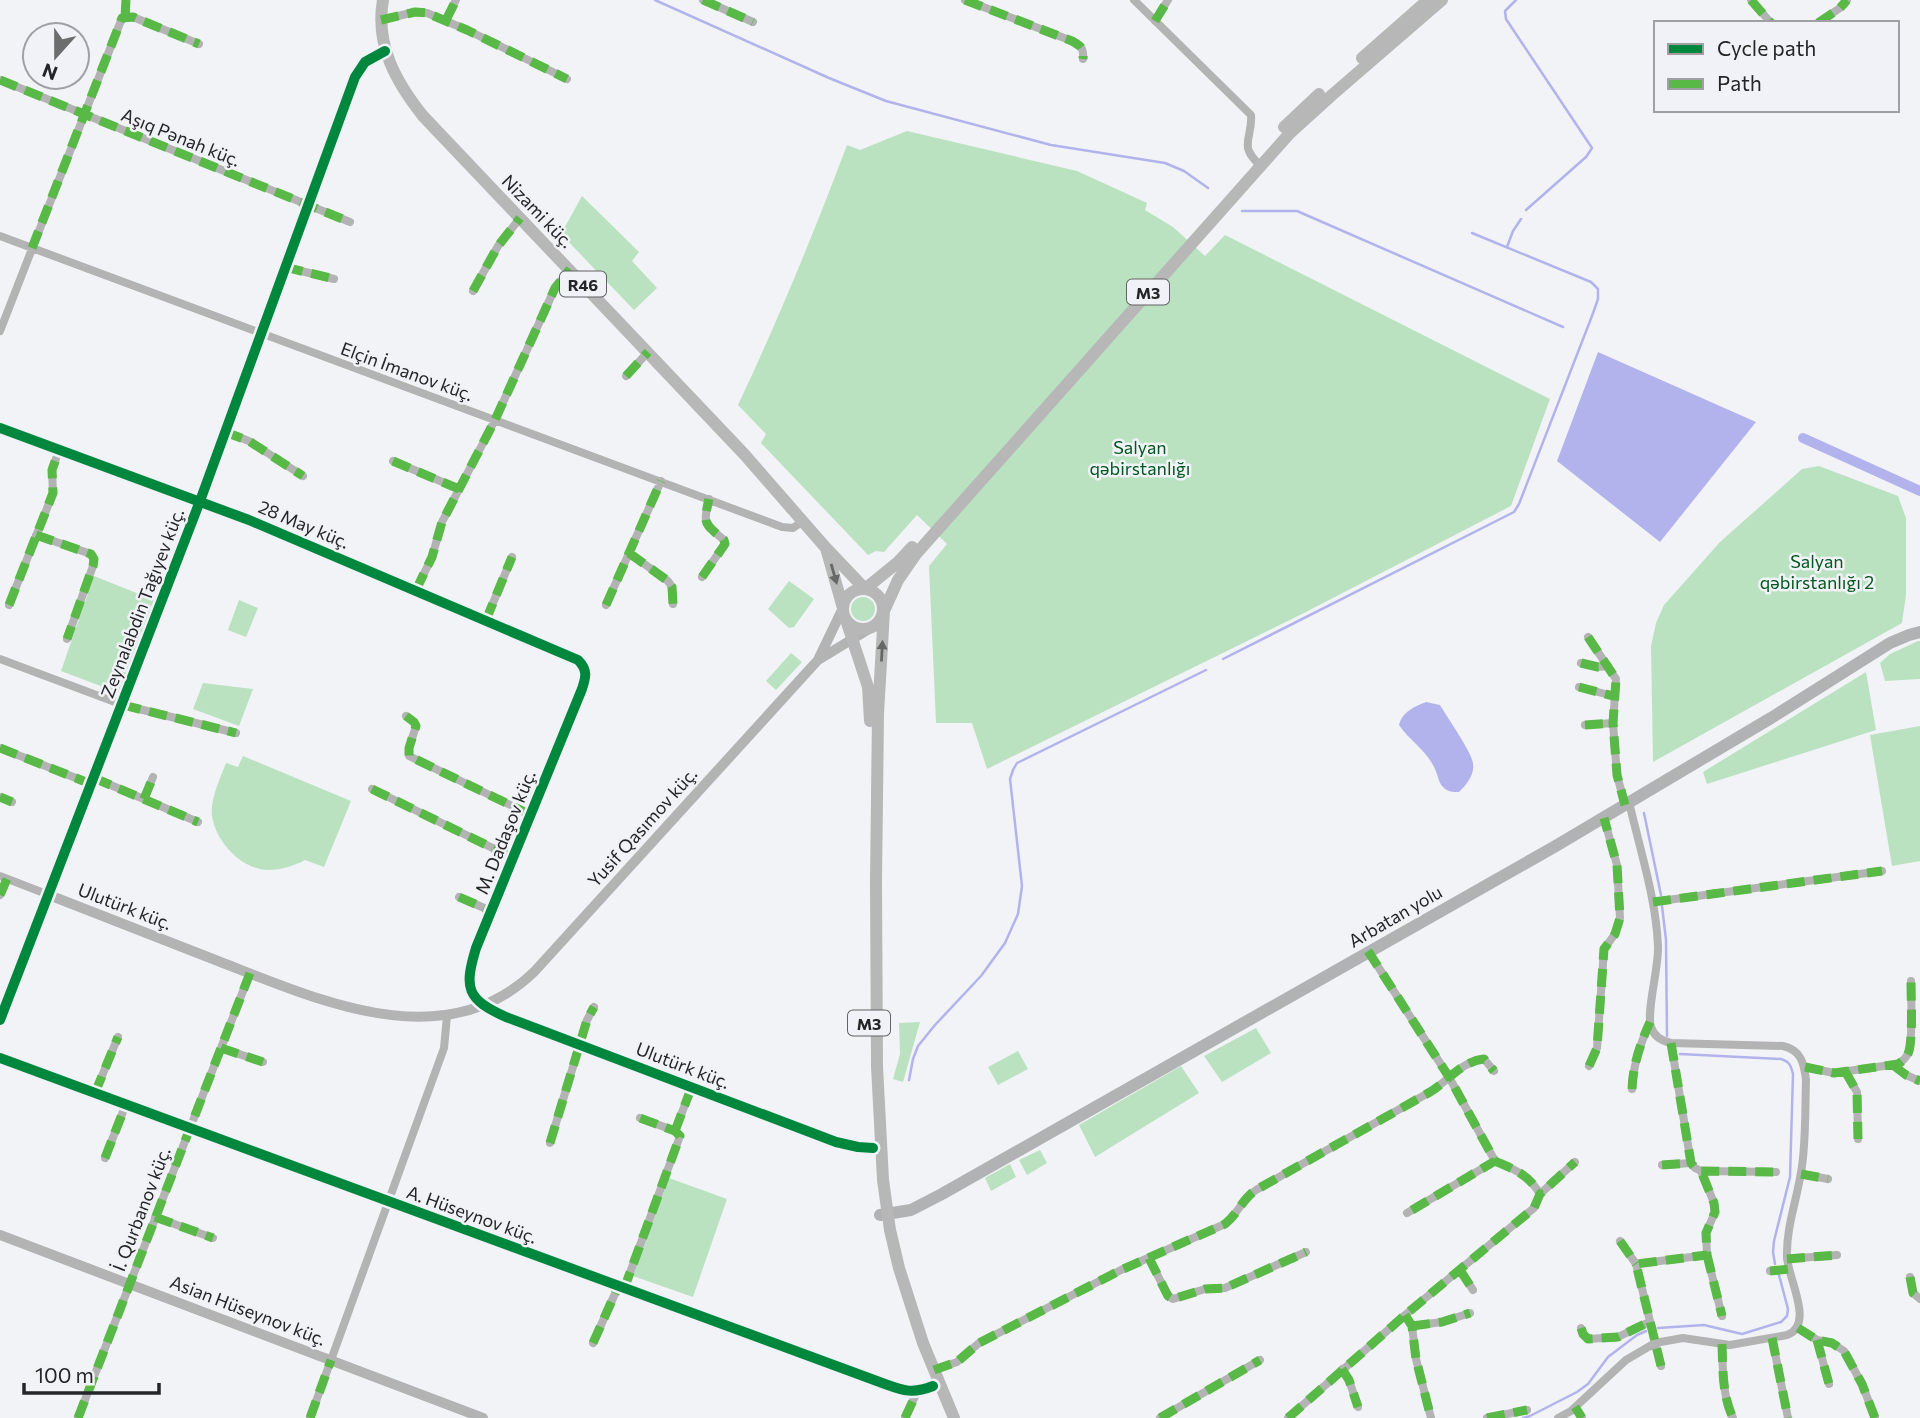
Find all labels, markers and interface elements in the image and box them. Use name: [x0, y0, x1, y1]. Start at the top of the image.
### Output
north arrow: [21, 21, 91, 91]
legend: [1654, 21, 1899, 112]
text: Cycle path: [1717, 35, 1816, 60]
text: N: [39, 59, 61, 86]
text: Path: [1717, 70, 1762, 95]
street label: Aşıq Pənah küç.: [118, 103, 244, 171]
street label: Nizami küç.: [498, 170, 578, 252]
road number: R46: [560, 272, 606, 296]
road number: M3: [1127, 280, 1169, 304]
street label: Elçin İmanov küç.: [338, 337, 476, 405]
park label: Salyan qəbirstanlığı: [1090, 436, 1191, 479]
street label: 28 May küç.: [255, 495, 353, 553]
street label: Zeynalabdin Tağıyev küç.: [96, 505, 188, 701]
park label: Salyan qəbirstanlığı 2: [1760, 550, 1874, 593]
one-way arrow: [829, 564, 839, 585]
one-way arrow: [876, 640, 887, 662]
street label: Yusif Qasımov küç.: [583, 763, 701, 891]
street label: M. Dadaşov küç.: [470, 767, 540, 897]
street label: Ulutürk küç.: [75, 878, 175, 934]
street label: Arbatan yolu: [1344, 880, 1446, 952]
road number: M3: [848, 1010, 890, 1036]
street label: Ulutürk küç.: [633, 1037, 733, 1093]
street label: İ. Qurbanov küç.: [107, 1144, 175, 1274]
street label: A. Hüseynov küç.: [404, 1180, 540, 1248]
street label: Asian Hüseynov küç.: [167, 1270, 329, 1350]
scale bar: [24, 1352, 159, 1396]
text: 100 m: [35, 1362, 94, 1387]

